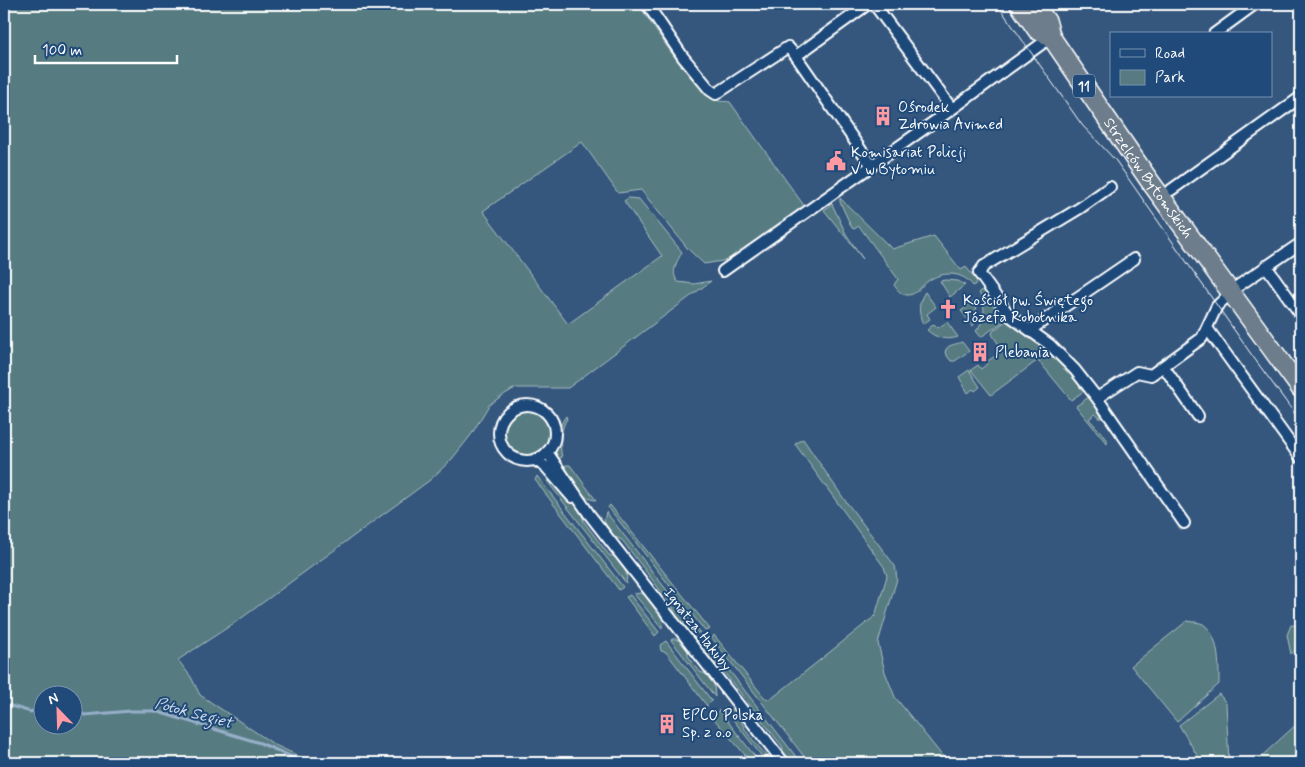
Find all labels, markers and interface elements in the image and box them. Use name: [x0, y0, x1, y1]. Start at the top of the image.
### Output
scale bar: [35, 32, 178, 64]
legend: [1110, 32, 1272, 98]
text: 100 m: [42, 41, 82, 61]
text: Road: [1155, 44, 1185, 64]
text: Park: [1155, 68, 1185, 88]
road number: 11: [1073, 74, 1095, 98]
place label: Ośrodek Zdrowia Avimed: [898, 98, 1003, 135]
building icon: Ośrodek Zdrowia Avimed: [872, 105, 894, 127]
street label: Strzelców Bytomskich: [1098, 114, 1197, 243]
place label: Komisariat Policji V w Bytomiu: [851, 143, 966, 180]
public building icon: Komisariat Policji V w Bytomiu: [825, 150, 847, 172]
place label: Kościół pw. Świętego Józefa Robotnika: [963, 290, 1093, 328]
church icon: Kościół pw. Świętego Józefa Robotnika: [937, 298, 959, 320]
building icon: Plebania: [969, 341, 991, 363]
place label: Plebania: [995, 343, 1050, 363]
street label: Ignatza Hakuby: [658, 584, 736, 676]
north arrow: [32, 684, 82, 734]
text: N: [46, 689, 61, 709]
water label: Potok Segiet: [152, 693, 237, 736]
place label: EPCO Polska Sp. z o.o: [682, 706, 764, 743]
building icon: EPCO Polska Sp. z o.o: [656, 713, 678, 735]

